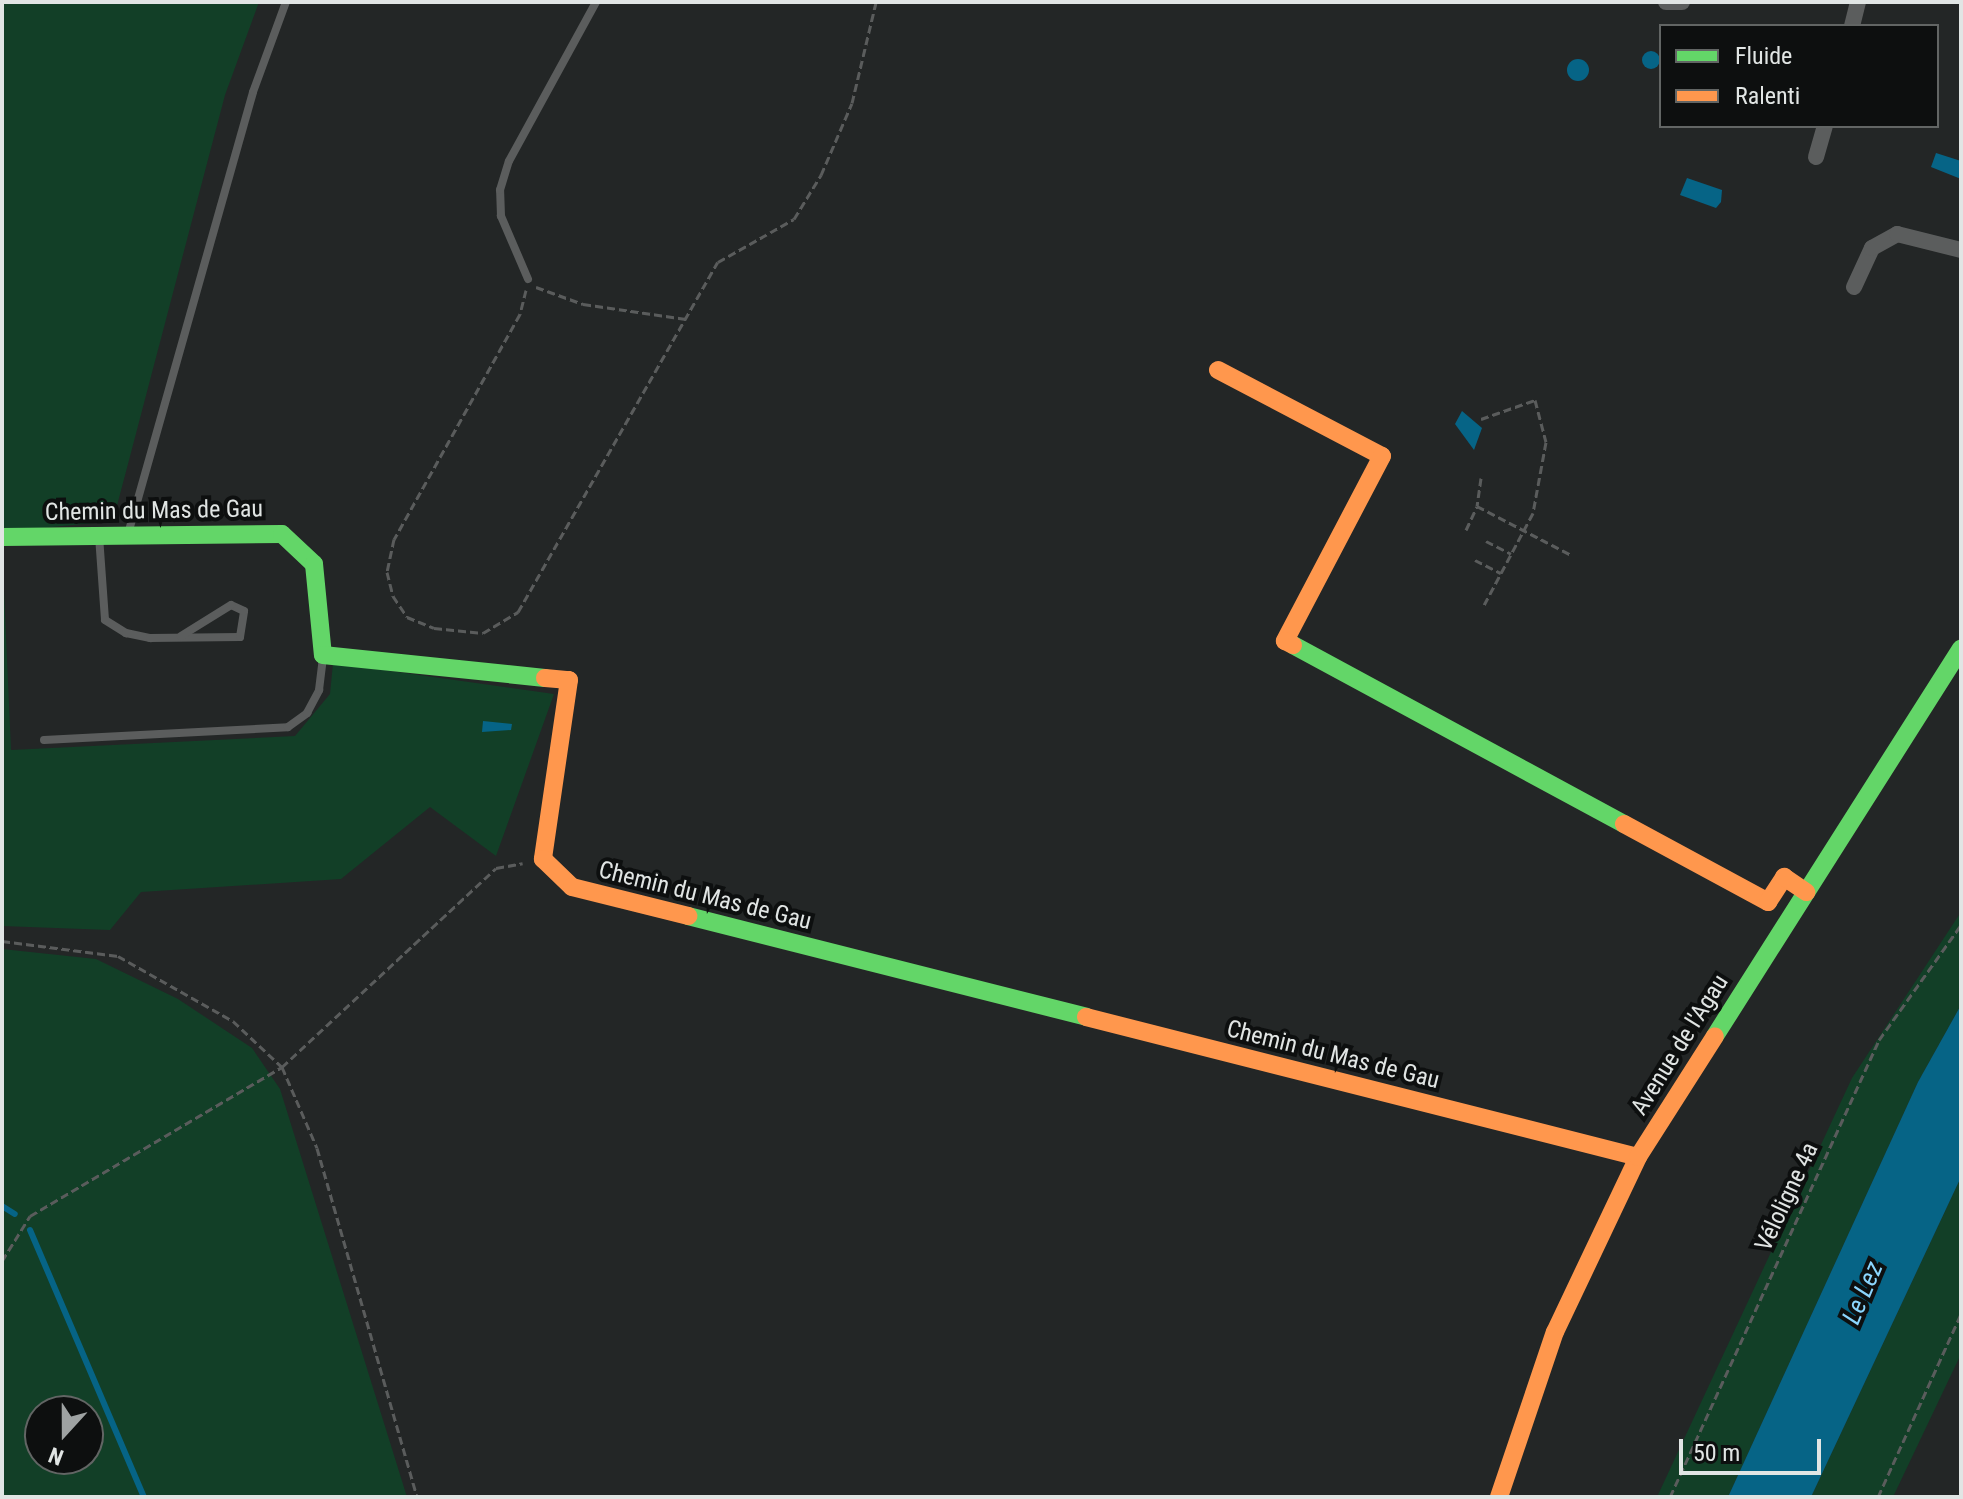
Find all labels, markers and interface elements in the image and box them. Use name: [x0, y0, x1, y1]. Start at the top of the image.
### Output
legend: [1659, 24, 1939, 128]
text: Fluide: [1735, 42, 1792, 70]
text: Ralenti: [1735, 82, 1800, 110]
street label: Chemin du Mas de Gau: [45, 495, 263, 527]
street label: Chemin du Mas de Gau: [596, 856, 814, 936]
street label: Avenue de l'Agau: [1625, 969, 1735, 1121]
street label: Chemin du Mas de Gau: [1224, 1015, 1442, 1095]
street label: Véloligne 4a: [1749, 1138, 1825, 1256]
water label: Le Lez: [1836, 1257, 1890, 1329]
north arrow: [24, 1395, 104, 1475]
scale bar: [1683, 1423, 1825, 1473]
text: 50 m: [1693, 1439, 1740, 1467]
text: N: [45, 1442, 67, 1470]

